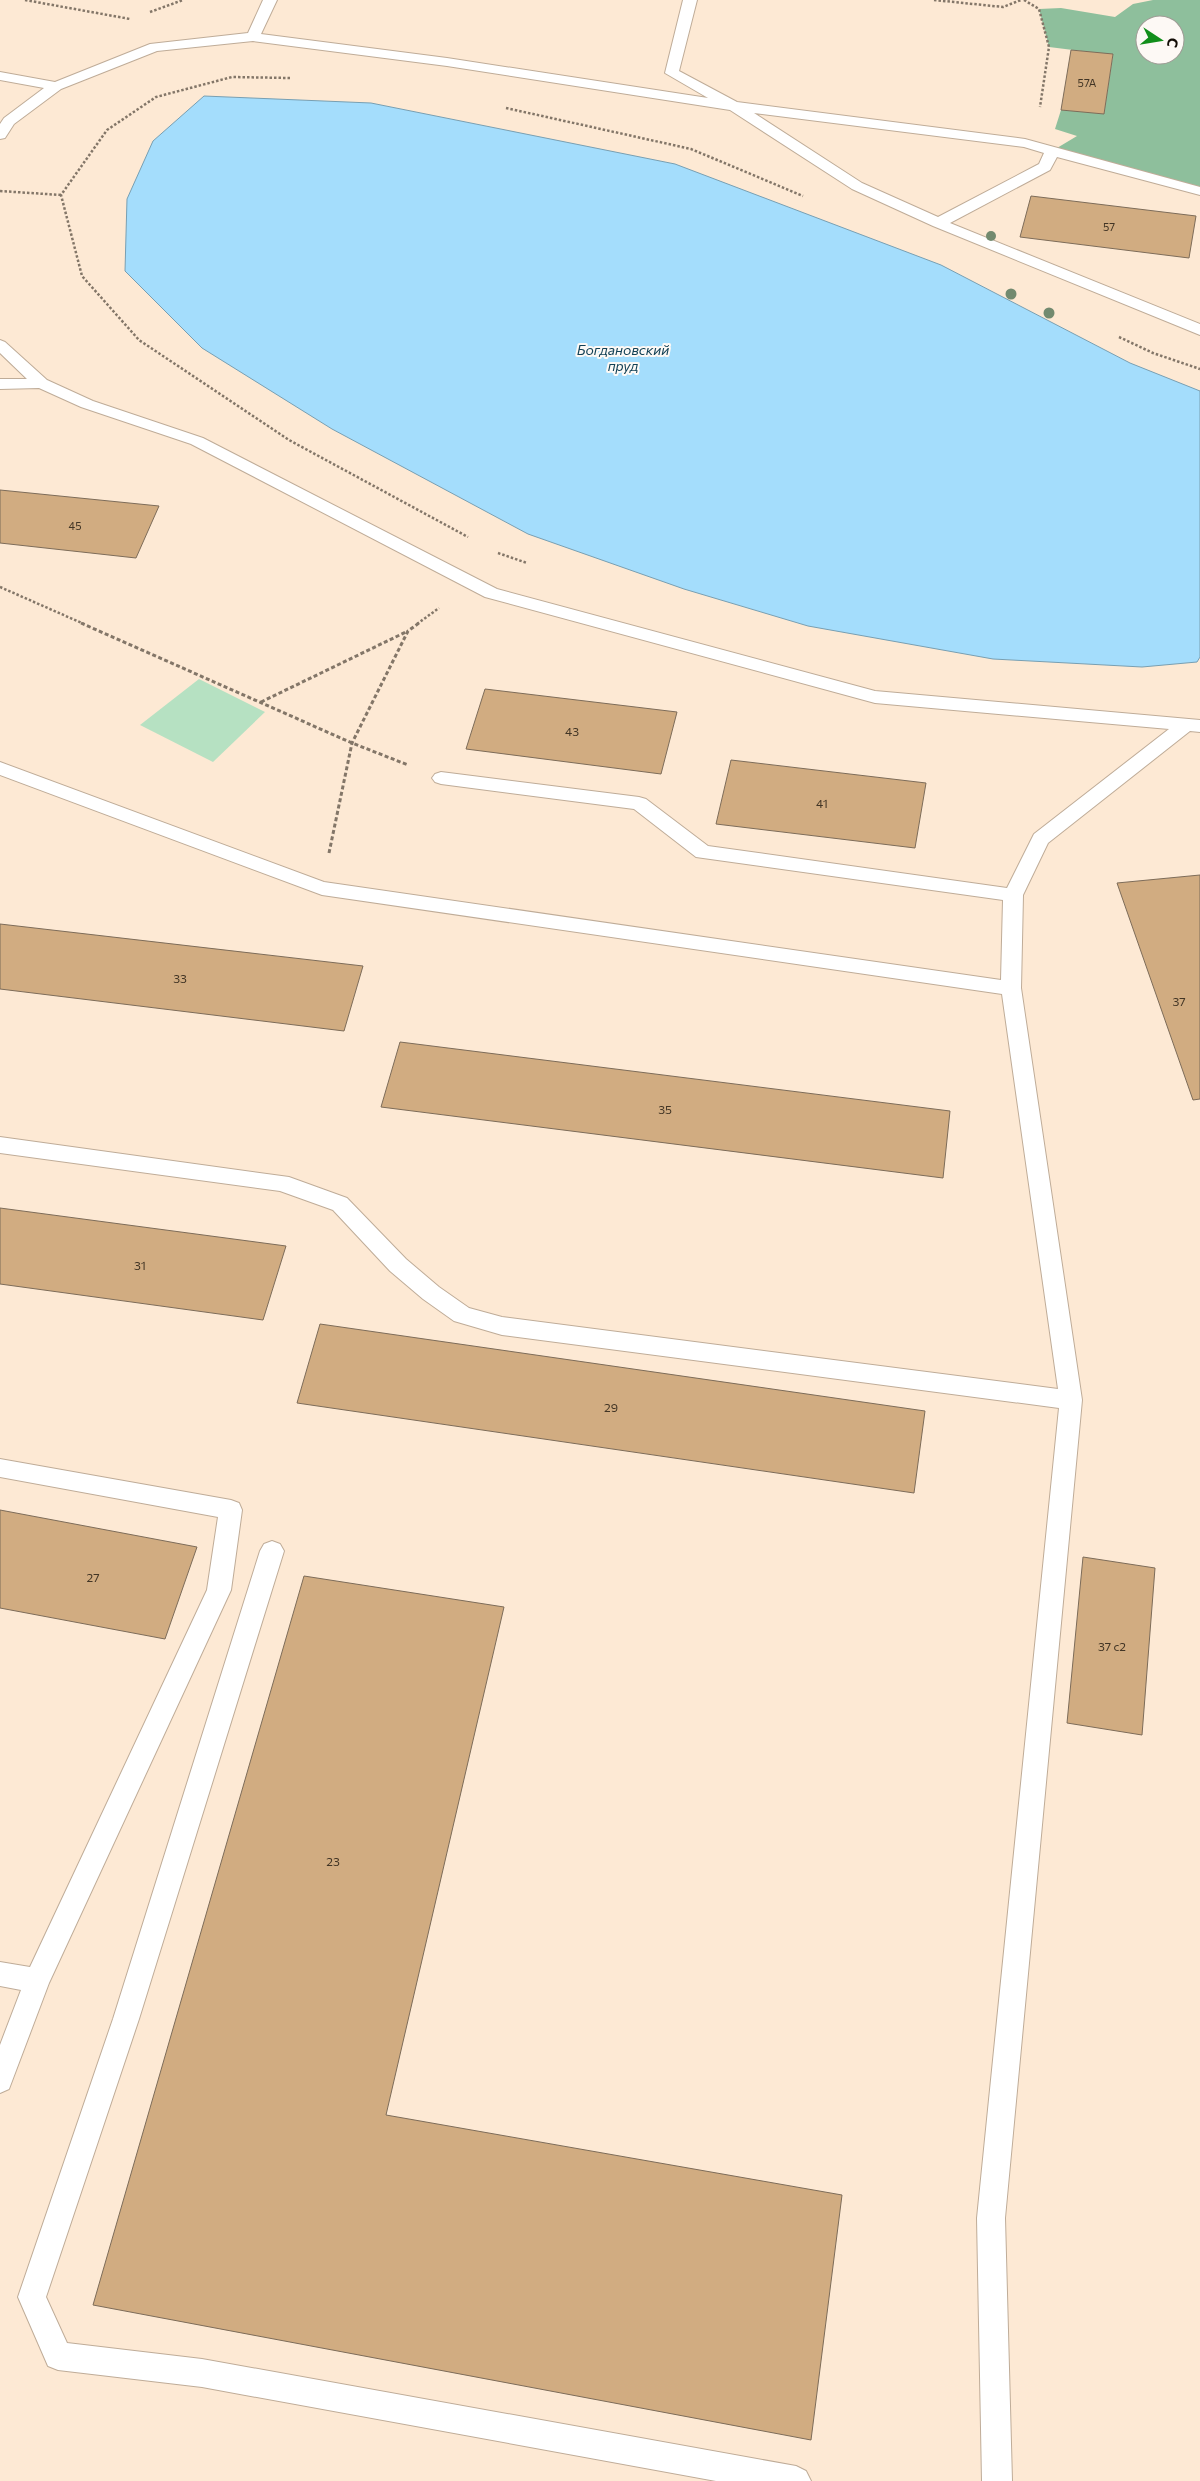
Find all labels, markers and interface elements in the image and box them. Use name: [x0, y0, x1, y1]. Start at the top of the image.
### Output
north arrow: [1135, 15, 1185, 65]
text: С: [1164, 36, 1183, 49]
house number: 57А: [1078, 76, 1097, 89]
house number: 57: [1103, 220, 1115, 233]
water label: Богдановский пруд: [577, 341, 669, 374]
house number: 45: [69, 519, 81, 532]
house number: 43: [565, 724, 579, 738]
house number: 41: [816, 796, 828, 810]
house number: 33: [173, 971, 187, 985]
house number: 37: [1172, 994, 1186, 1008]
house number: 35: [658, 1102, 672, 1116]
house number: 31: [134, 1258, 146, 1272]
house number: 29: [604, 1400, 618, 1414]
house number: 27: [87, 1570, 99, 1584]
house number: 37 с2: [1098, 1639, 1126, 1653]
house number: 23: [326, 1854, 340, 1868]

